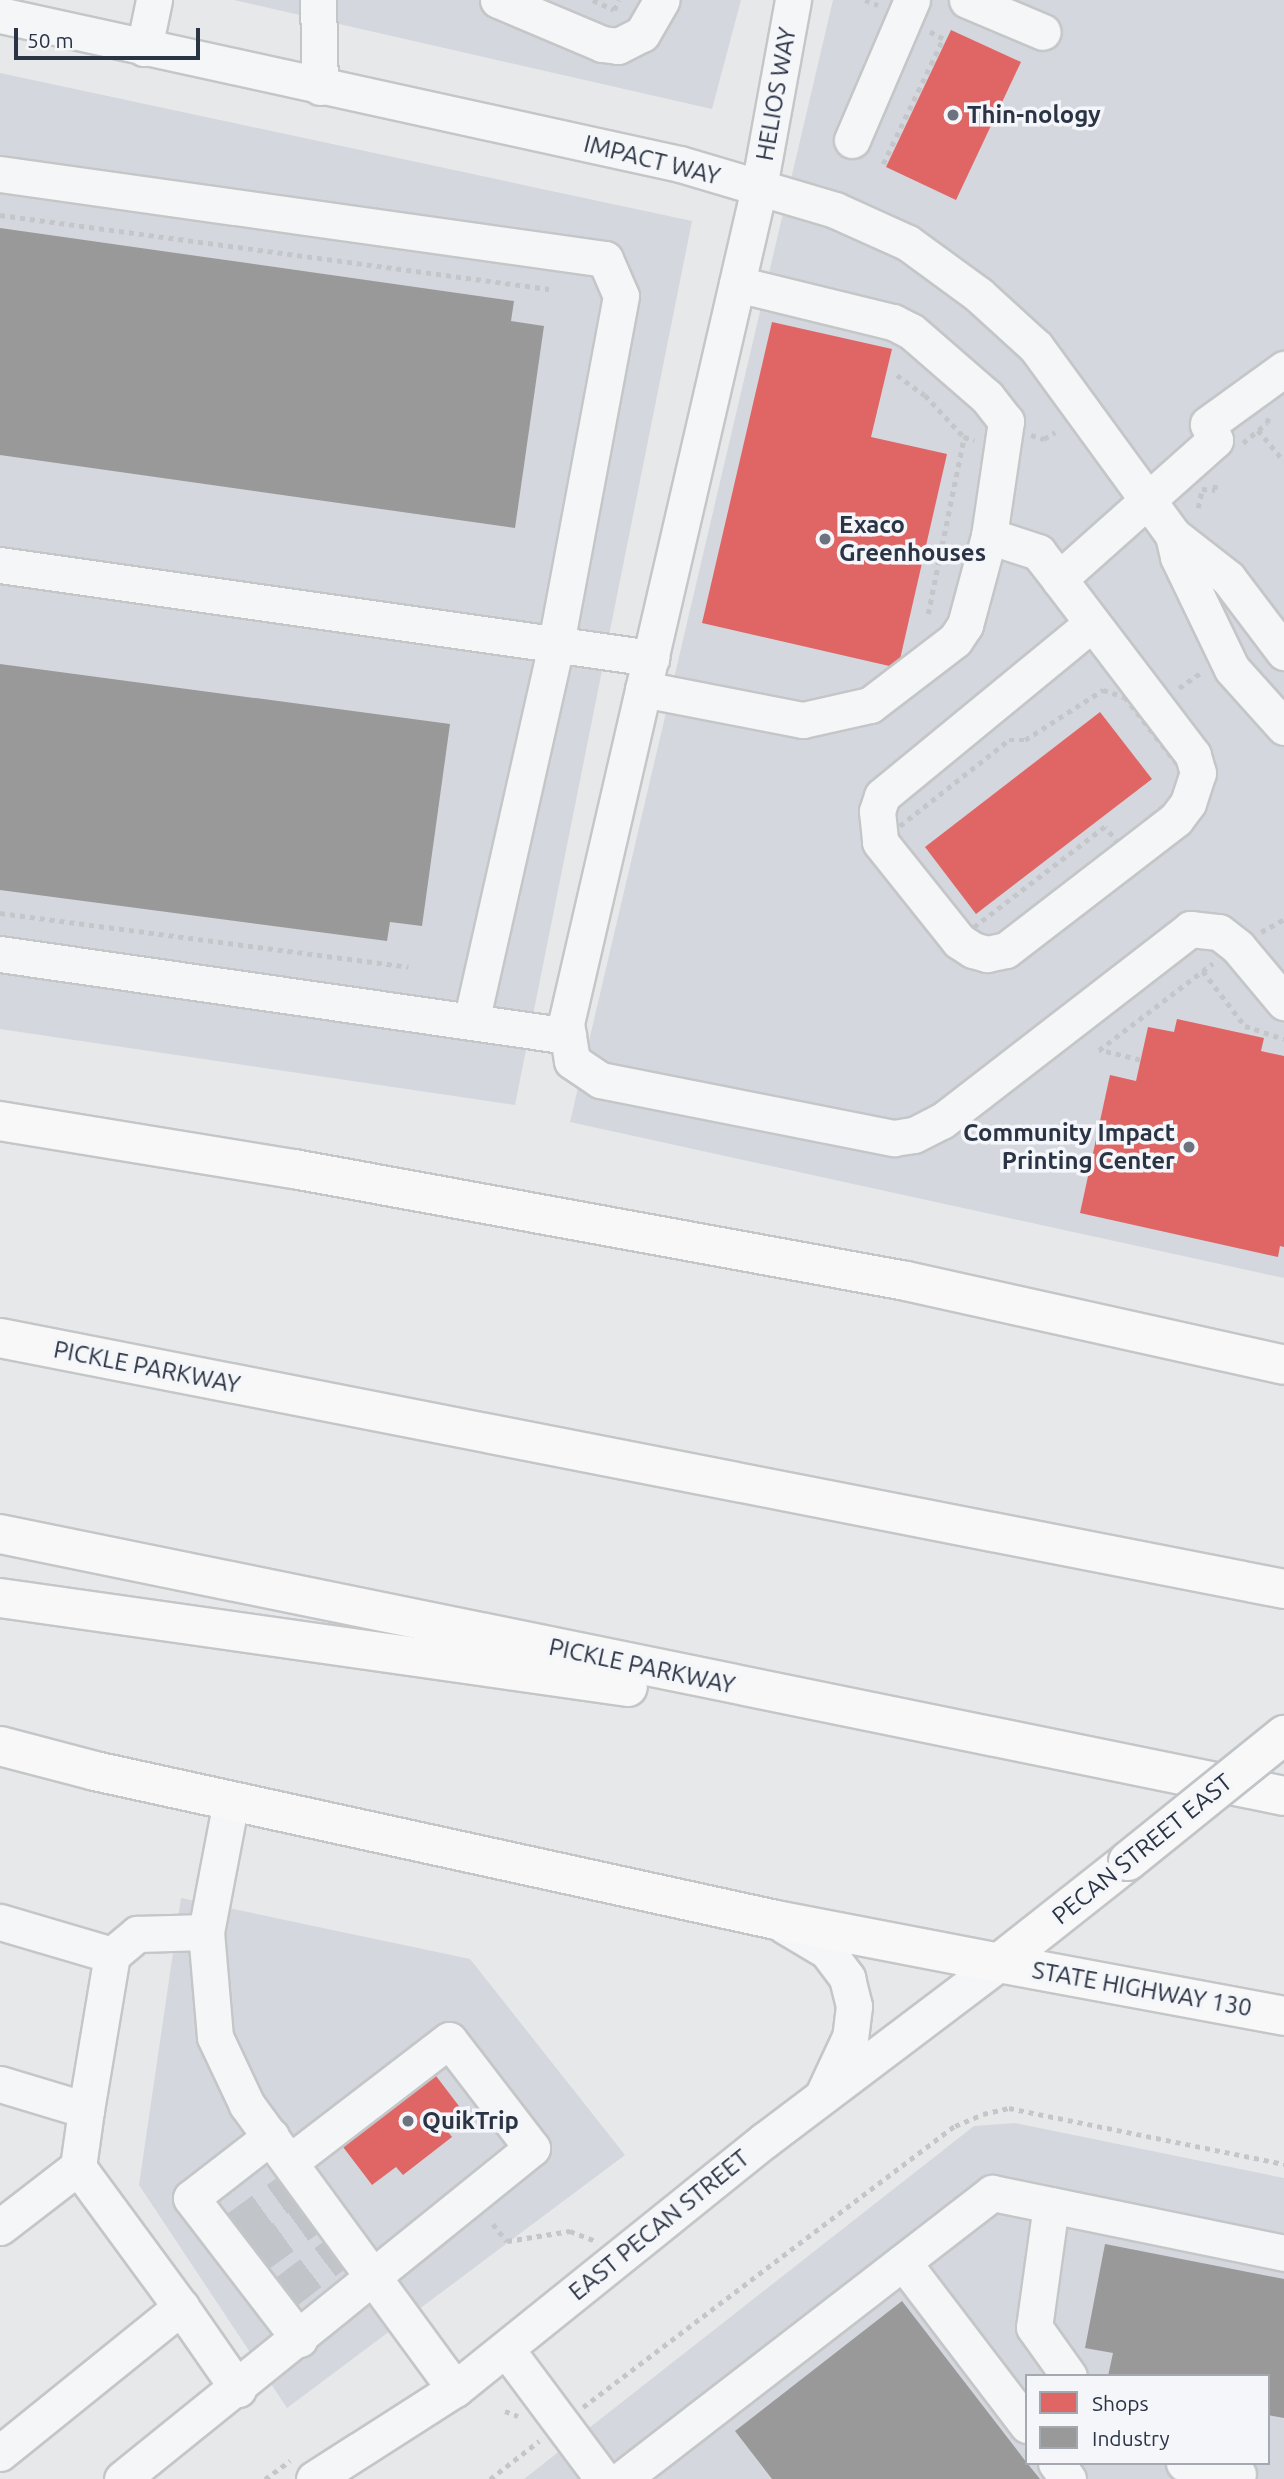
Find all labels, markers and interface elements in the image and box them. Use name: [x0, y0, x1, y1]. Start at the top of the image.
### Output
scale bar: [18, 14, 203, 58]
street label: HELIOS WAY: [750, 25, 802, 163]
text: 50 m: [27, 28, 74, 52]
place label: Thin-nology: [967, 101, 1101, 129]
marker: Thin-nology: [945, 107, 961, 123]
street label: IMPACT WAY: [581, 129, 723, 191]
place label: Exaco Greenhouses: [839, 511, 986, 567]
marker: Exaco Greenhouses: [817, 531, 833, 547]
place label: Community Impact Printing Center: [963, 1119, 1175, 1175]
marker: Community Impact Printing Center: [1181, 1139, 1197, 1155]
street label: PICKLE PARKWAY: [51, 1335, 243, 1399]
street label: PICKLE PARKWAY: [546, 1632, 738, 1700]
street label: PECAN STREET EAST: [1046, 1768, 1238, 1930]
street label: STATE HIGHWAY 130: [1030, 1956, 1254, 2022]
place label: QuikTrip: [422, 2107, 519, 2135]
marker: QuikTrip: [400, 2113, 416, 2129]
street label: EAST PECAN STREET: [563, 2144, 755, 2306]
legend: [1025, 2374, 1270, 2465]
text: Shops: [1092, 2391, 1149, 2415]
text: Industry: [1092, 2426, 1170, 2450]

